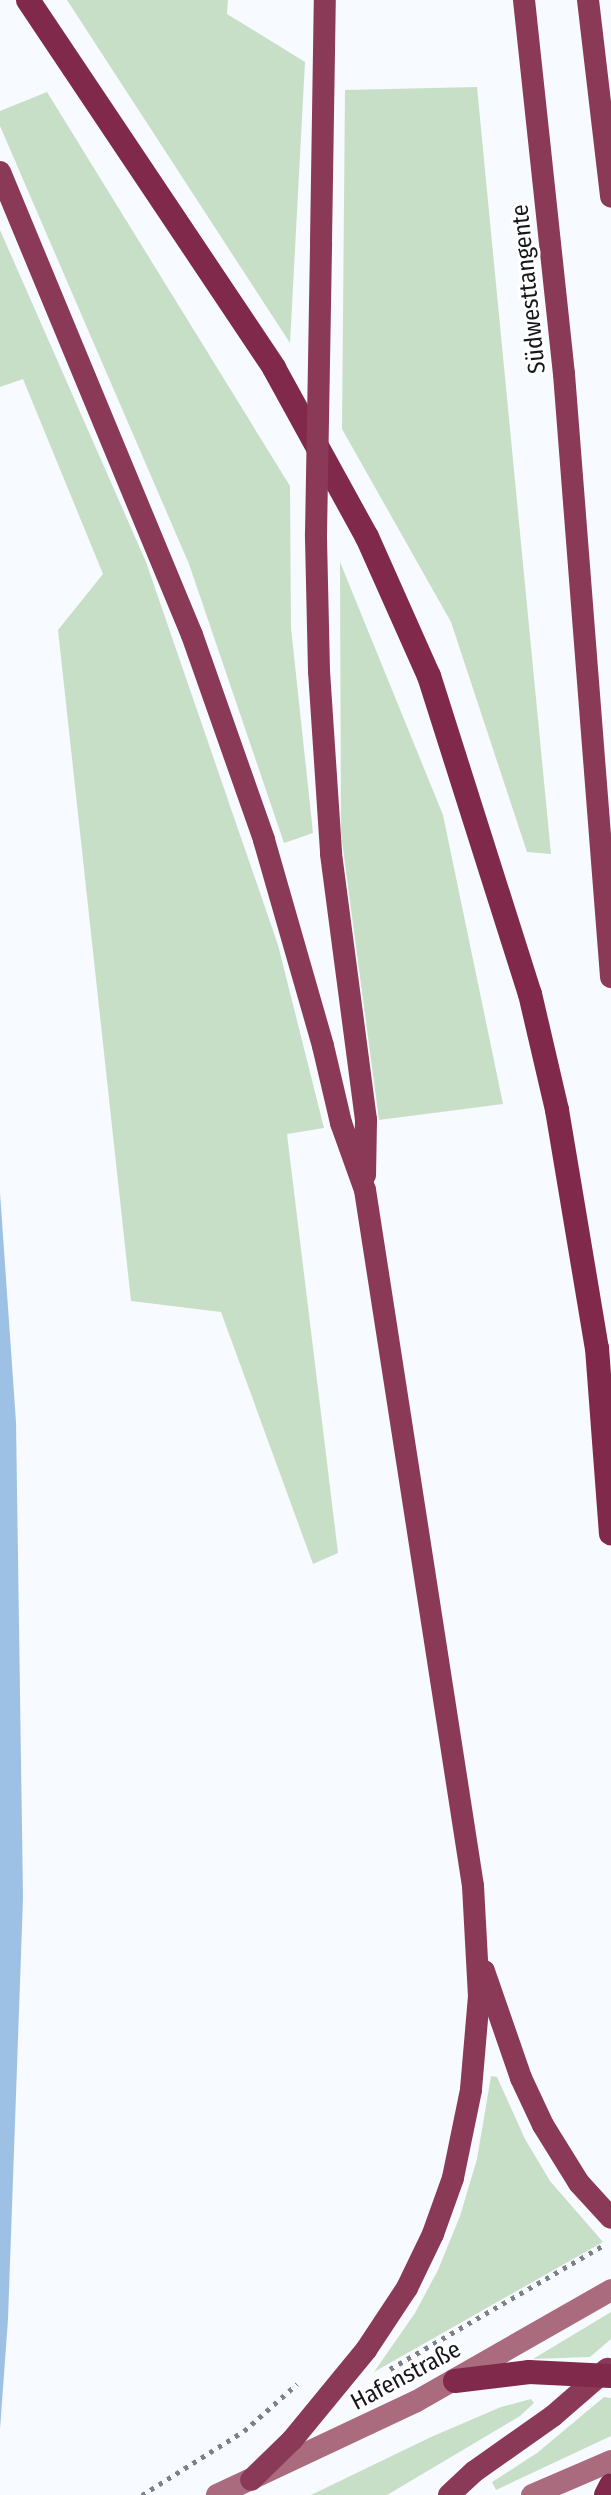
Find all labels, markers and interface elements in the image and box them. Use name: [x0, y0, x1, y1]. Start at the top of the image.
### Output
street label: Südwesttangente: [506, 203, 552, 375]
street label: Hafenstraße: [346, 2335, 466, 2417]

